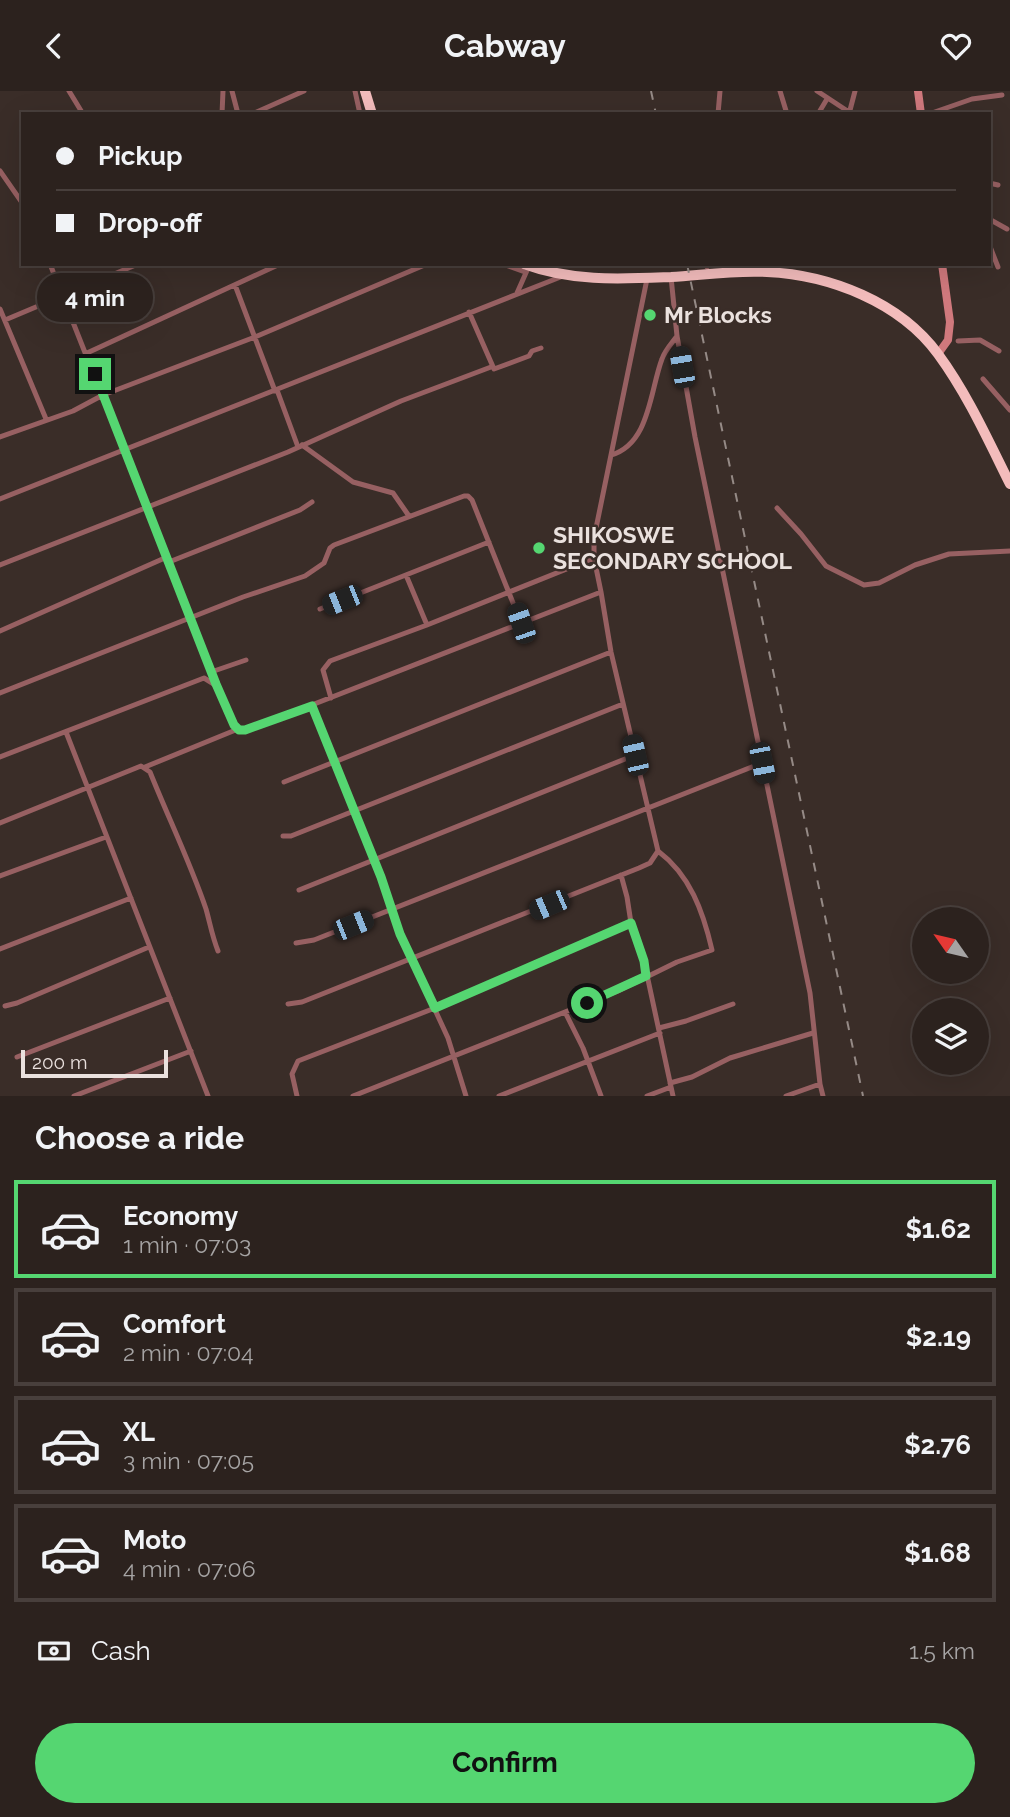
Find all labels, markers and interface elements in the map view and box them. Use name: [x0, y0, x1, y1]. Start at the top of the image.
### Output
icon: back: [35, 27, 73, 65]
text: Cabway: [444, 27, 566, 64]
icon: heart: [937, 27, 975, 65]
text: Pickup: [98, 141, 183, 171]
text: Drop-off: [98, 208, 202, 238]
callout: 4 min: [37, 273, 153, 321]
text: 4 min: [65, 284, 125, 311]
place label: Mr Blocks: [664, 301, 772, 328]
marker: Mr Blocks: [642, 307, 658, 323]
car: [669, 344, 696, 390]
route end: [79, 358, 111, 390]
place label: SHIKOSWE SECONDARY SCHOOL: [553, 521, 793, 574]
marker: SHIKOSWE SECONDARY SCHOOL: [531, 540, 547, 556]
car: [319, 582, 366, 618]
car: [505, 600, 538, 646]
car: [621, 732, 650, 778]
car: [748, 740, 777, 786]
car: [526, 887, 573, 923]
car: [330, 907, 377, 943]
north arrow: [912, 907, 989, 983]
map controls: [912, 907, 989, 1075]
route start: [571, 987, 603, 1019]
button: layers: [912, 998, 989, 1075]
scale bar: [21, 1047, 168, 1079]
text: 200 m: [32, 1051, 87, 1073]
text: Choose a ride: [35, 1119, 244, 1156]
icon: car: [39, 1198, 102, 1261]
text: Economy: [123, 1201, 238, 1231]
text: $1.62: [905, 1214, 971, 1244]
text: 1 min · 07:03: [123, 1231, 251, 1258]
icon: car: [39, 1306, 102, 1369]
text: Comfort: [123, 1309, 226, 1339]
text: $2.19: [906, 1322, 971, 1352]
text: 2 min · 07:04: [123, 1339, 254, 1366]
icon: car: [39, 1414, 102, 1477]
text: XL: [123, 1417, 155, 1447]
text: $2.76: [904, 1430, 971, 1460]
text: 3 min · 07:05: [123, 1447, 254, 1474]
icon: car: [39, 1522, 102, 1585]
text: Moto: [123, 1525, 186, 1555]
text: $1.68: [904, 1538, 971, 1568]
text: 4 min · 07:06: [123, 1555, 256, 1582]
icon: cash: [35, 1632, 73, 1670]
text: Cash: [91, 1636, 151, 1666]
text: 1.5 km: [909, 1637, 975, 1664]
button: Confirm: [35, 1723, 975, 1803]

